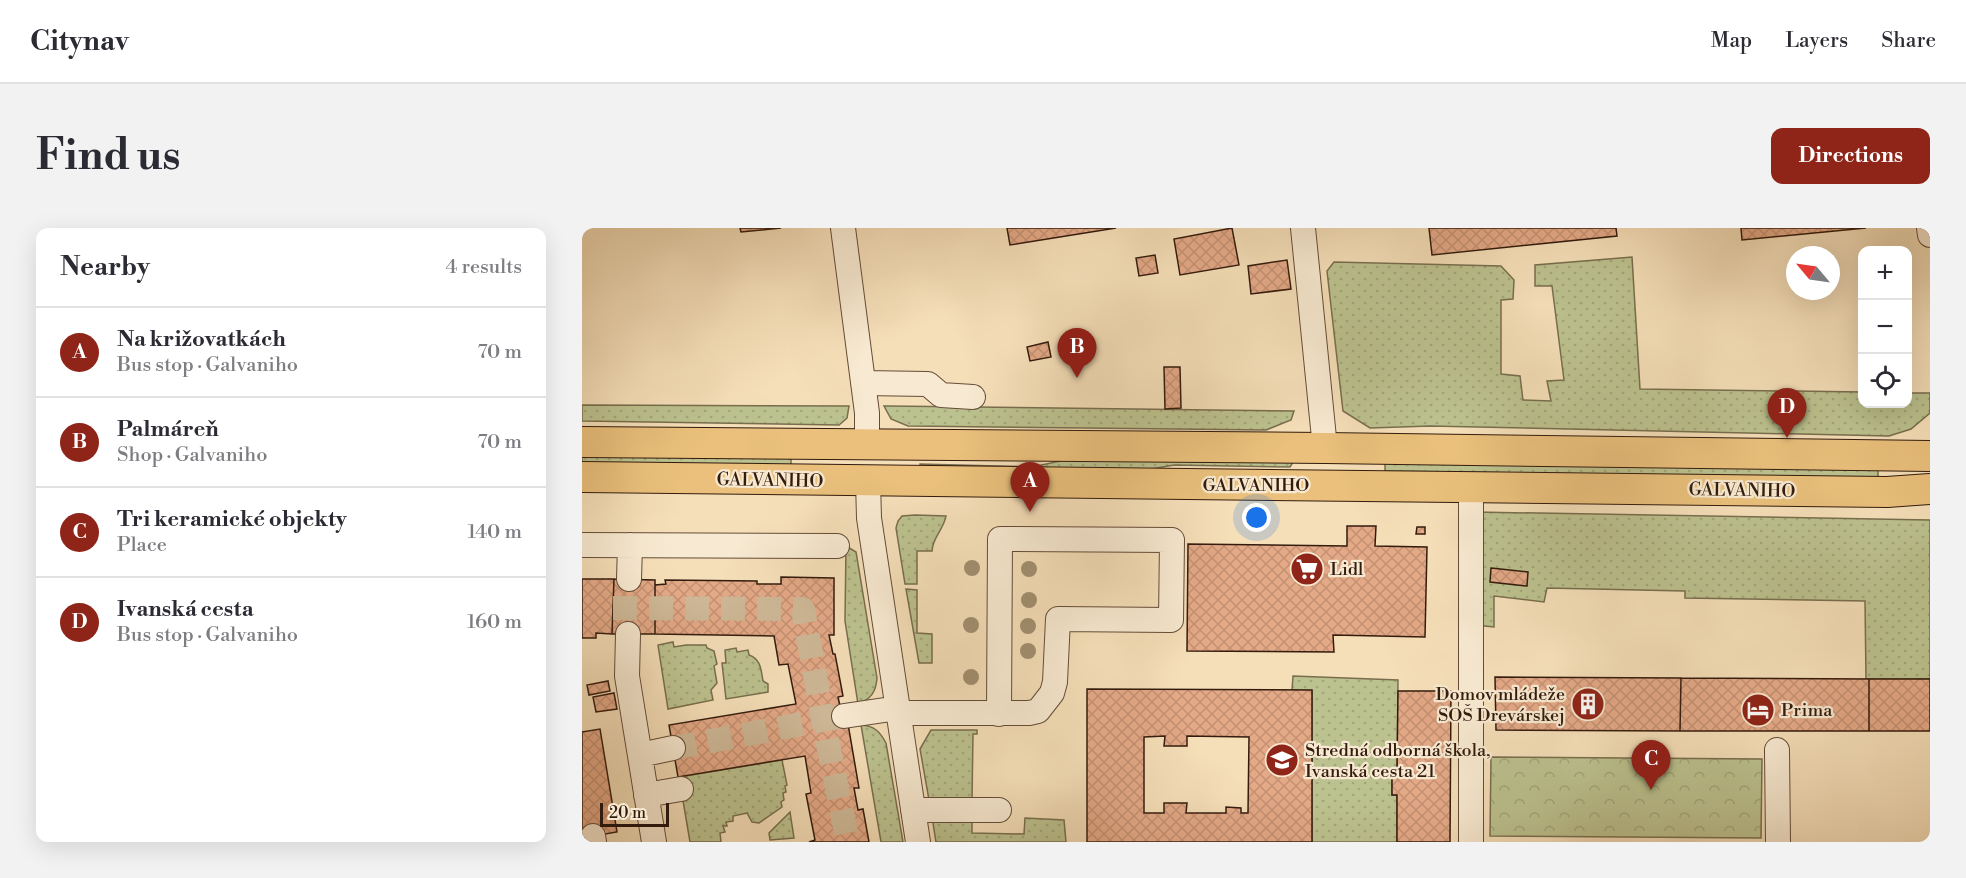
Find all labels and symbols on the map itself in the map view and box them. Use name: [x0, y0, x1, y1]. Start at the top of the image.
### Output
north arrow: [1786, 246, 1840, 300]
pin: B: [1058, 328, 1096, 378]
pin: D: [1768, 388, 1806, 438]
pin: A: [1010, 462, 1050, 512]
street label: GALVANIHO: [716, 468, 824, 493]
street label: GALVANIHO: [1203, 474, 1309, 497]
street label: GALVANIHO: [1688, 478, 1796, 503]
your location: [1242, 503, 1271, 532]
supermarket icon: Lidl: [1289, 551, 1325, 587]
place label: Lidl: [1330, 558, 1364, 581]
place label: Domov mládeže SOŠ Drevárskej: [1435, 683, 1565, 727]
building icon: Domov mládeže SOŠ Drevárskej: [1570, 686, 1606, 722]
hotel icon: Prima: [1740, 692, 1776, 728]
place label: Prima: [1781, 699, 1833, 722]
place label: Stredná odborná škola, Ivanská cesta 21: [1305, 739, 1490, 783]
pin: C: [1632, 740, 1670, 790]
school or university icon: Stredná odborná škola, Ivanská cesta 21: [1264, 742, 1300, 778]
scale bar: [600, 800, 669, 828]

